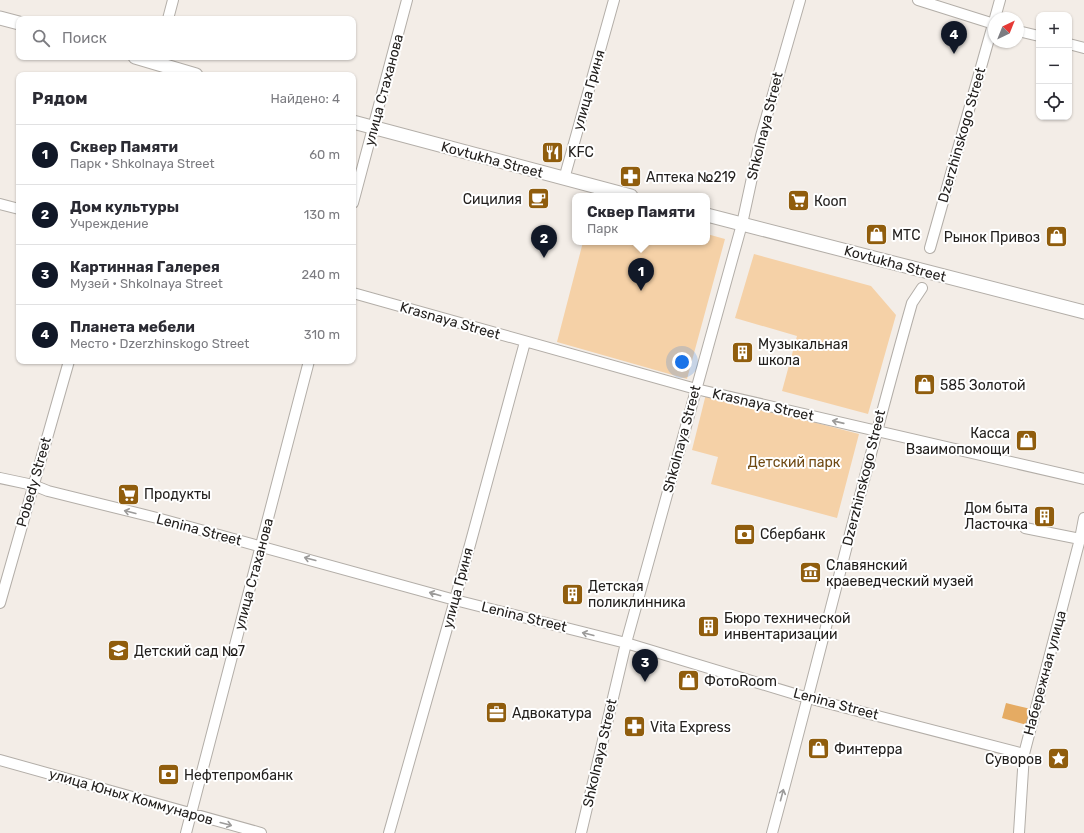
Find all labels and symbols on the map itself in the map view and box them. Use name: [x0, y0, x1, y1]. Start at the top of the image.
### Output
north arrow: [988, 12, 1024, 48]
pin: 4: [941, 21, 967, 54]
street label: улица Стаханова: [361, 32, 407, 148]
street label: улица Гриня: [569, 48, 609, 132]
street label: Dzerzhinskogo Street: [935, 65, 990, 205]
street label: Shkolnaya Street: [743, 70, 787, 182]
street label: Kovtukha Street: [439, 138, 545, 182]
restaurant icon: KFC: [540, 139, 566, 165]
place label: KFC: [568, 144, 594, 161]
pharmacy icon: Аптека №219: [618, 164, 644, 190]
place label: Аптека №219: [646, 169, 736, 186]
cafe icon: Сицилия: [525, 186, 551, 212]
supermarket icon: Кооп: [786, 188, 812, 214]
place label: Сицилия: [463, 191, 522, 208]
place label: Кооп: [814, 193, 847, 210]
shop icon: МТС: [864, 222, 890, 248]
shop icon: Рынок Привоз: [1043, 224, 1069, 250]
pin: 2: [531, 225, 557, 258]
place label: МТС: [892, 227, 921, 244]
place label: Рынок Привоз: [944, 229, 1040, 246]
street label: Kovtukha Street: [842, 242, 948, 286]
pin: 1: [628, 258, 654, 291]
street label: Krasnaya Street: [398, 299, 503, 344]
place label: Музыкальная школа: [758, 336, 848, 369]
building icon: Музыкальная школа: [730, 339, 756, 365]
your location: [672, 352, 692, 372]
shop icon: 585 Золотой: [911, 372, 937, 398]
place label: 585 Золотой: [940, 377, 1025, 394]
street label: Shkolnaya Street: [659, 383, 705, 495]
street label: Krasnaya Street: [711, 385, 816, 425]
street label: Dzerzhinskogo Street: [839, 408, 889, 548]
one-way arrow: [832, 418, 845, 425]
place label: Касса Взаимопомощи: [906, 425, 1010, 458]
shop icon: Касса Взаимопомощи: [1013, 428, 1039, 454]
street label: Pobedy Street: [13, 435, 55, 529]
park label: Детский парк: [748, 454, 841, 471]
supermarket icon: Продукты: [115, 481, 141, 507]
place label: Продукты: [144, 486, 211, 503]
place label: Дом быта Ласточка: [964, 500, 1028, 533]
building icon: Дом быта Ласточка: [1031, 503, 1057, 529]
one-way arrow: [124, 508, 137, 515]
street label: Lenina Street: [155, 510, 244, 550]
street label: улица Стаханова: [231, 516, 277, 632]
bank icon: Сбербанк: [732, 521, 758, 547]
place label: Сбербанк: [760, 526, 826, 543]
street label: улица Гриня: [439, 546, 477, 630]
one-way arrow: [304, 555, 317, 563]
place label: Славянский краеведческий музей: [826, 557, 974, 590]
museum icon: Славянский краеведческий музей: [798, 560, 824, 586]
place label: Детская поликлинника: [588, 578, 686, 611]
building icon: Детская поликлинника: [559, 581, 585, 607]
one-way arrow: [429, 590, 442, 597]
street label: Lenina Street: [479, 598, 569, 636]
street label: Набережная улица: [1020, 609, 1070, 737]
place label: Бюро технической инвентаризации: [724, 610, 851, 643]
building icon: Бюро технической инвентаризации: [696, 613, 722, 639]
one-way arrow: [582, 630, 595, 637]
school or university icon: Детский сад №7: [106, 638, 132, 664]
place label: Детский сад №7: [134, 643, 245, 660]
pin: 3: [632, 649, 658, 682]
shop icon: ФотоRoom: [676, 668, 702, 694]
place label: ФотоRoom: [704, 673, 777, 690]
street label: Lenina Street: [792, 684, 881, 724]
street label: Shkolnaya Street: [579, 697, 621, 809]
office icon: Адвокатура: [483, 700, 509, 726]
place label: Адвокатура: [512, 705, 592, 722]
pharmacy icon: Vita Express: [621, 714, 647, 740]
place label: Vita Express: [650, 719, 731, 736]
shop icon: Финтерра: [806, 736, 832, 762]
place label: Финтерра: [834, 741, 902, 758]
place icon: Суворов: [1045, 746, 1071, 772]
place label: Суворов: [985, 751, 1042, 768]
bank icon: Нефтепромбанк: [155, 762, 181, 788]
street label: улица Юных Коммунаров: [47, 765, 215, 829]
place label: Нефтепромбанк: [184, 767, 293, 784]
one-way arrow: [779, 789, 786, 802]
one-way arrow: [220, 820, 233, 828]

